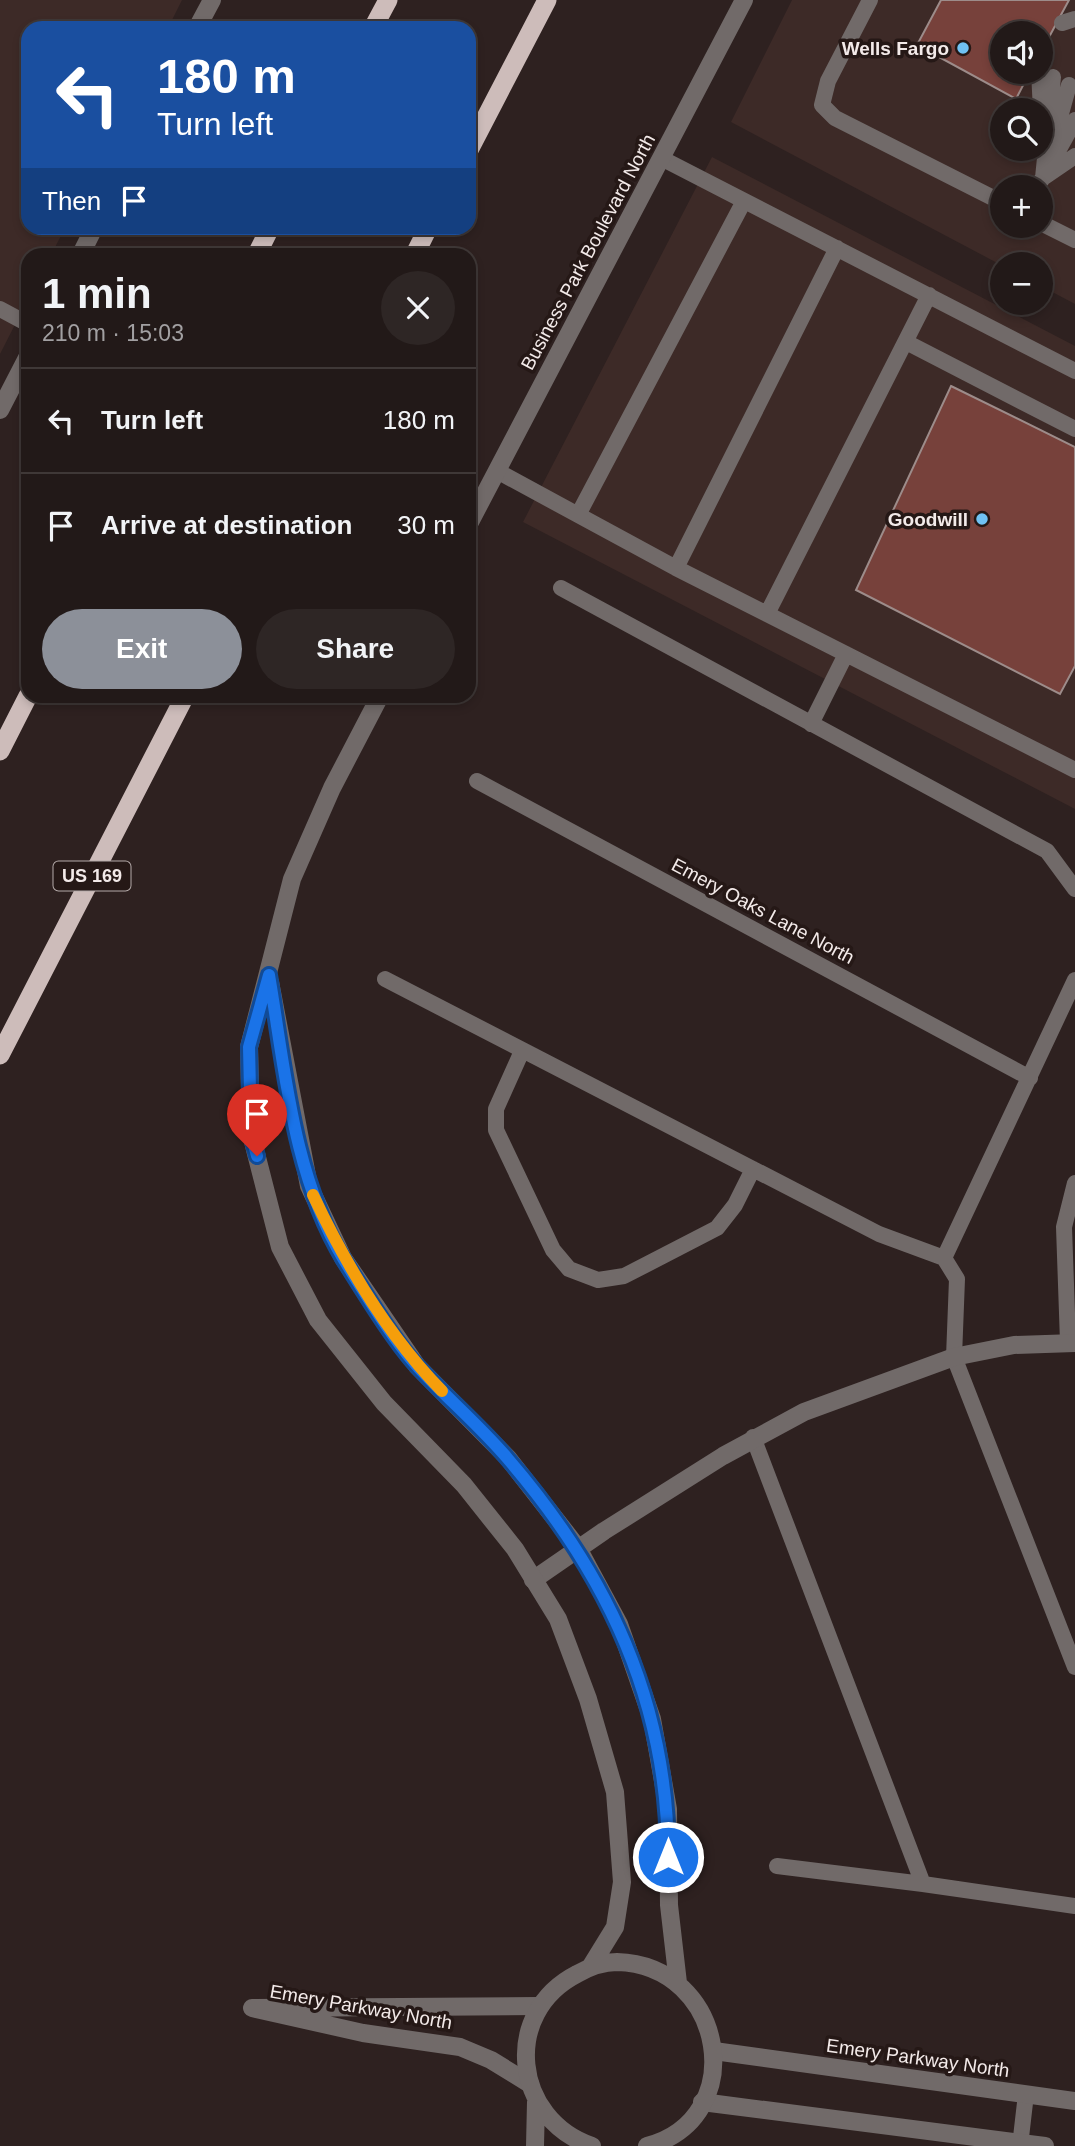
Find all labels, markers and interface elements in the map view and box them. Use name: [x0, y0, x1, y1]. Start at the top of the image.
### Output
map controls: [990, 21, 1053, 315]
button: sound: [990, 21, 1053, 84]
place label: Wells Fargo: [842, 38, 949, 59]
marker: Wells Fargo: [955, 40, 971, 56]
icon: left: [42, 49, 133, 140]
text: 180 m: [157, 49, 296, 103]
button: search: [990, 98, 1053, 161]
text: Turn left: [157, 106, 273, 142]
street label: Business Park Boulevard North: [517, 131, 659, 373]
button: +: [990, 175, 1053, 238]
icon: arrive: [115, 182, 153, 220]
text: Then: [42, 186, 101, 216]
button: −: [990, 252, 1053, 315]
text: 1 min: [42, 270, 152, 317]
button: close: [381, 271, 455, 345]
text: 210 m · 15:03: [42, 320, 184, 346]
icon: left: [42, 402, 80, 440]
text: Turn left: [101, 405, 203, 435]
text: 180 m: [383, 405, 455, 435]
icon: arrive: [42, 507, 80, 545]
place label: Goodwill: [888, 509, 968, 530]
text: Arrive at destination: [101, 510, 352, 540]
text: 30 m: [397, 510, 455, 540]
marker: Goodwill: [974, 511, 990, 527]
button: Exit: [42, 609, 242, 689]
button: Share: [256, 609, 455, 689]
street label: Emery Oaks Lane North: [668, 854, 858, 968]
road number: US 169: [54, 862, 130, 890]
pin: [227, 1084, 287, 1156]
icon: arrive: [238, 1095, 276, 1133]
position arrow: [631, 1820, 705, 1894]
street label: Emery Parkway North: [268, 1981, 454, 2033]
street label: Emery Parkway North: [825, 2035, 1011, 2081]

